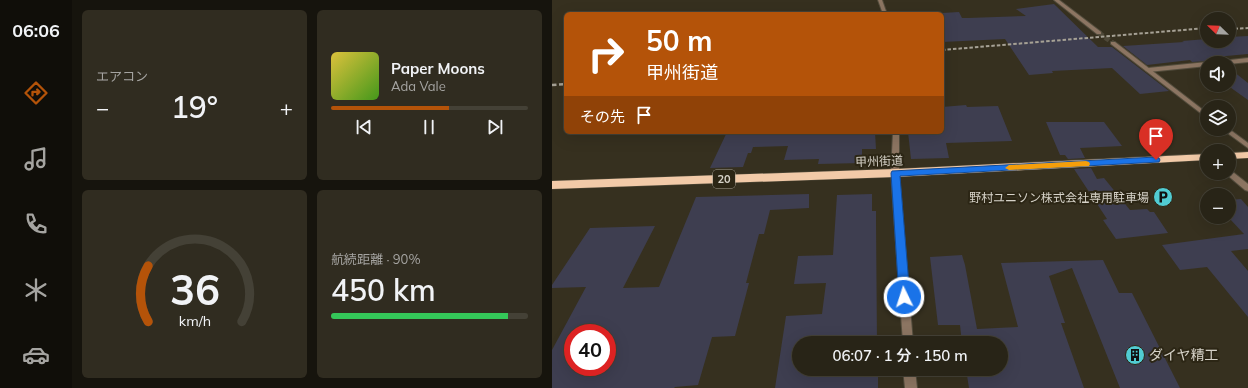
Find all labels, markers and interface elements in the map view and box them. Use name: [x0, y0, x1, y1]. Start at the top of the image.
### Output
north arrow: [1200, 12, 1236, 48]
map controls: [1200, 12, 1236, 224]
text: 06:06: [12, 19, 60, 42]
text: 50 m: [646, 23, 712, 58]
icon: right: [580, 28, 632, 80]
button: sound: [1200, 56, 1236, 92]
text: Paper Moons: [391, 59, 485, 78]
text: 甲州街道: [646, 61, 718, 84]
text: エアコン: [96, 68, 148, 84]
text: Ada Vale: [391, 78, 446, 94]
icon: directions: [22, 79, 50, 107]
text: 19°: [171, 88, 218, 126]
text: −: [96, 94, 109, 122]
text: +: [280, 94, 293, 122]
button: layers: [1200, 100, 1236, 136]
icon: arrive: [633, 104, 655, 126]
text: その先: [580, 107, 625, 126]
icon: previous: [353, 116, 375, 138]
icon: pause: [418, 116, 440, 138]
icon: next: [484, 116, 506, 138]
pin: [1139, 119, 1173, 160]
icon: arrive: [1145, 125, 1167, 147]
button: +: [1200, 144, 1236, 180]
icon: music: [22, 145, 50, 173]
street label: 甲州街道: [855, 153, 903, 169]
road number: 20: [713, 170, 735, 188]
parking icon: 野村ユニソン株式会社専用駐車場: [1152, 186, 1174, 208]
button: −: [1200, 188, 1236, 224]
place label: 野村ユニソン株式会社専用駐車場: [969, 190, 1149, 205]
icon: phone: [22, 210, 50, 238]
text: 航続距離 · 90%: [331, 251, 421, 267]
text: 36: [170, 263, 219, 315]
text: 450 km: [331, 271, 436, 309]
icon: climate: [22, 276, 50, 304]
position arrow: [883, 276, 925, 318]
text: km/h: [178, 312, 211, 330]
speed limit sign: 40: [564, 324, 616, 376]
icon: car: [22, 341, 50, 369]
building icon: ダイヤ精工: [1124, 344, 1146, 366]
text: 06:07 · 1 分 · 150 m: [832, 346, 968, 365]
place label: ダイヤ精工: [1149, 346, 1219, 364]

